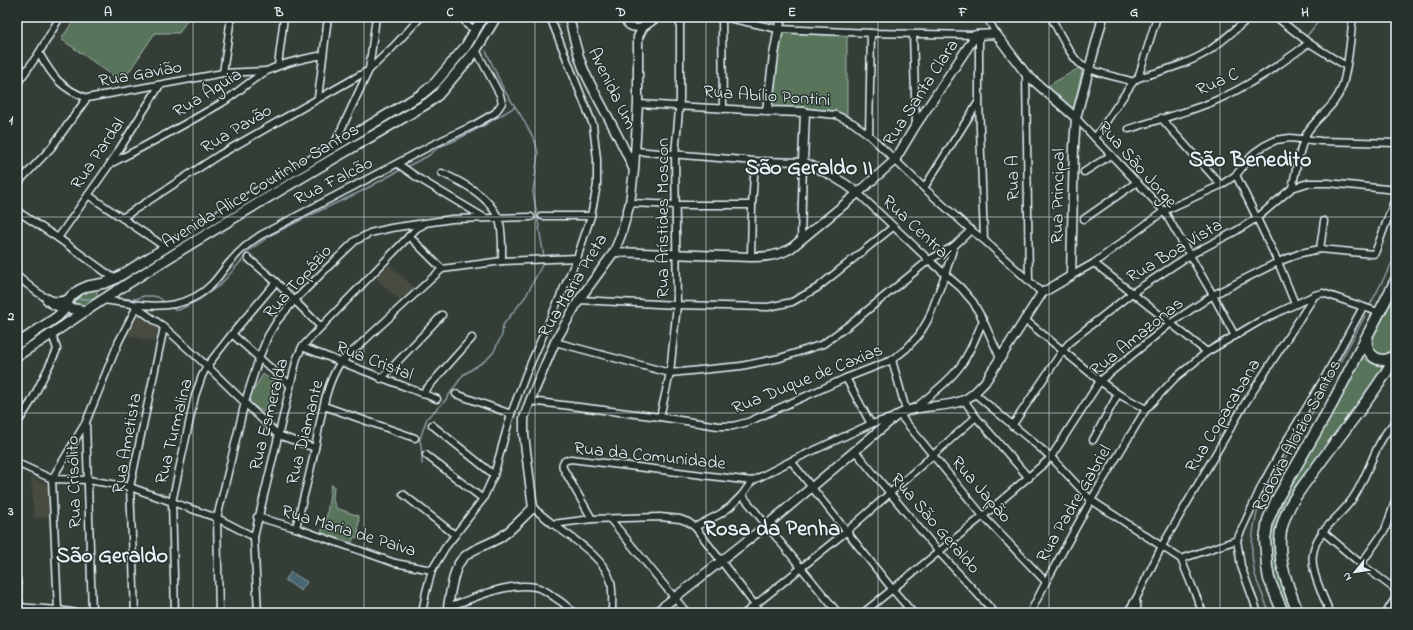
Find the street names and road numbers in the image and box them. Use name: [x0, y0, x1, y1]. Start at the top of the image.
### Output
street label: Rua Santa Clara: [877, 35, 966, 152]
street label: Avenida Um: [580, 43, 642, 134]
street label: Rua Gavião: [97, 55, 184, 95]
street label: Rua Águia: [169, 62, 248, 126]
street label: Rua C: [1192, 62, 1243, 104]
street label: Rua Abílio Pontini: [702, 80, 831, 114]
street label: Rua Pavão: [197, 98, 278, 161]
street label: Rua Pardal: [65, 113, 132, 195]
street label: Rua São Jorge: [1090, 116, 1183, 216]
street label: Avenida Alice Coutinho Santos: [158, 117, 364, 256]
street label: Rua Arístides Moscon: [651, 138, 677, 298]
street label: Rua Principal: [1045, 148, 1073, 244]
street label: Rua Falcão: [290, 151, 378, 213]
street label: Rua A: [1001, 155, 1027, 201]
street label: Rua Central: [875, 190, 956, 267]
street label: Rua Boa Vista: [1122, 213, 1228, 291]
street label: Rua Maria Preta: [532, 229, 615, 343]
street label: Rua Topázio: [258, 239, 339, 325]
street label: Rua Amazonas: [1085, 292, 1190, 383]
street label: Rua Cristal: [332, 335, 417, 389]
street label: Rua Duque de Caxias: [728, 338, 887, 422]
street label: Rua Copacabana: [1179, 354, 1268, 478]
street label: Rodovia Aloízio Santos: [1247, 355, 1349, 517]
street label: Rua Esmeralda: [243, 356, 296, 473]
street label: Rua Turmalina: [149, 376, 201, 487]
street label: Rua Diamante: [280, 376, 332, 488]
street label: Rua Ametista: [106, 391, 150, 496]
street label: Rua Crisólito: [60, 435, 90, 529]
street label: Rua da Comunidade: [573, 436, 728, 478]
street label: Rua Padre Gabriel: [1030, 440, 1119, 568]
street label: Rua Japão: [944, 451, 1017, 529]
street label: Rua São Geraldo: [883, 468, 986, 580]
street label: Rua Maria de Paiva: [278, 499, 419, 565]

